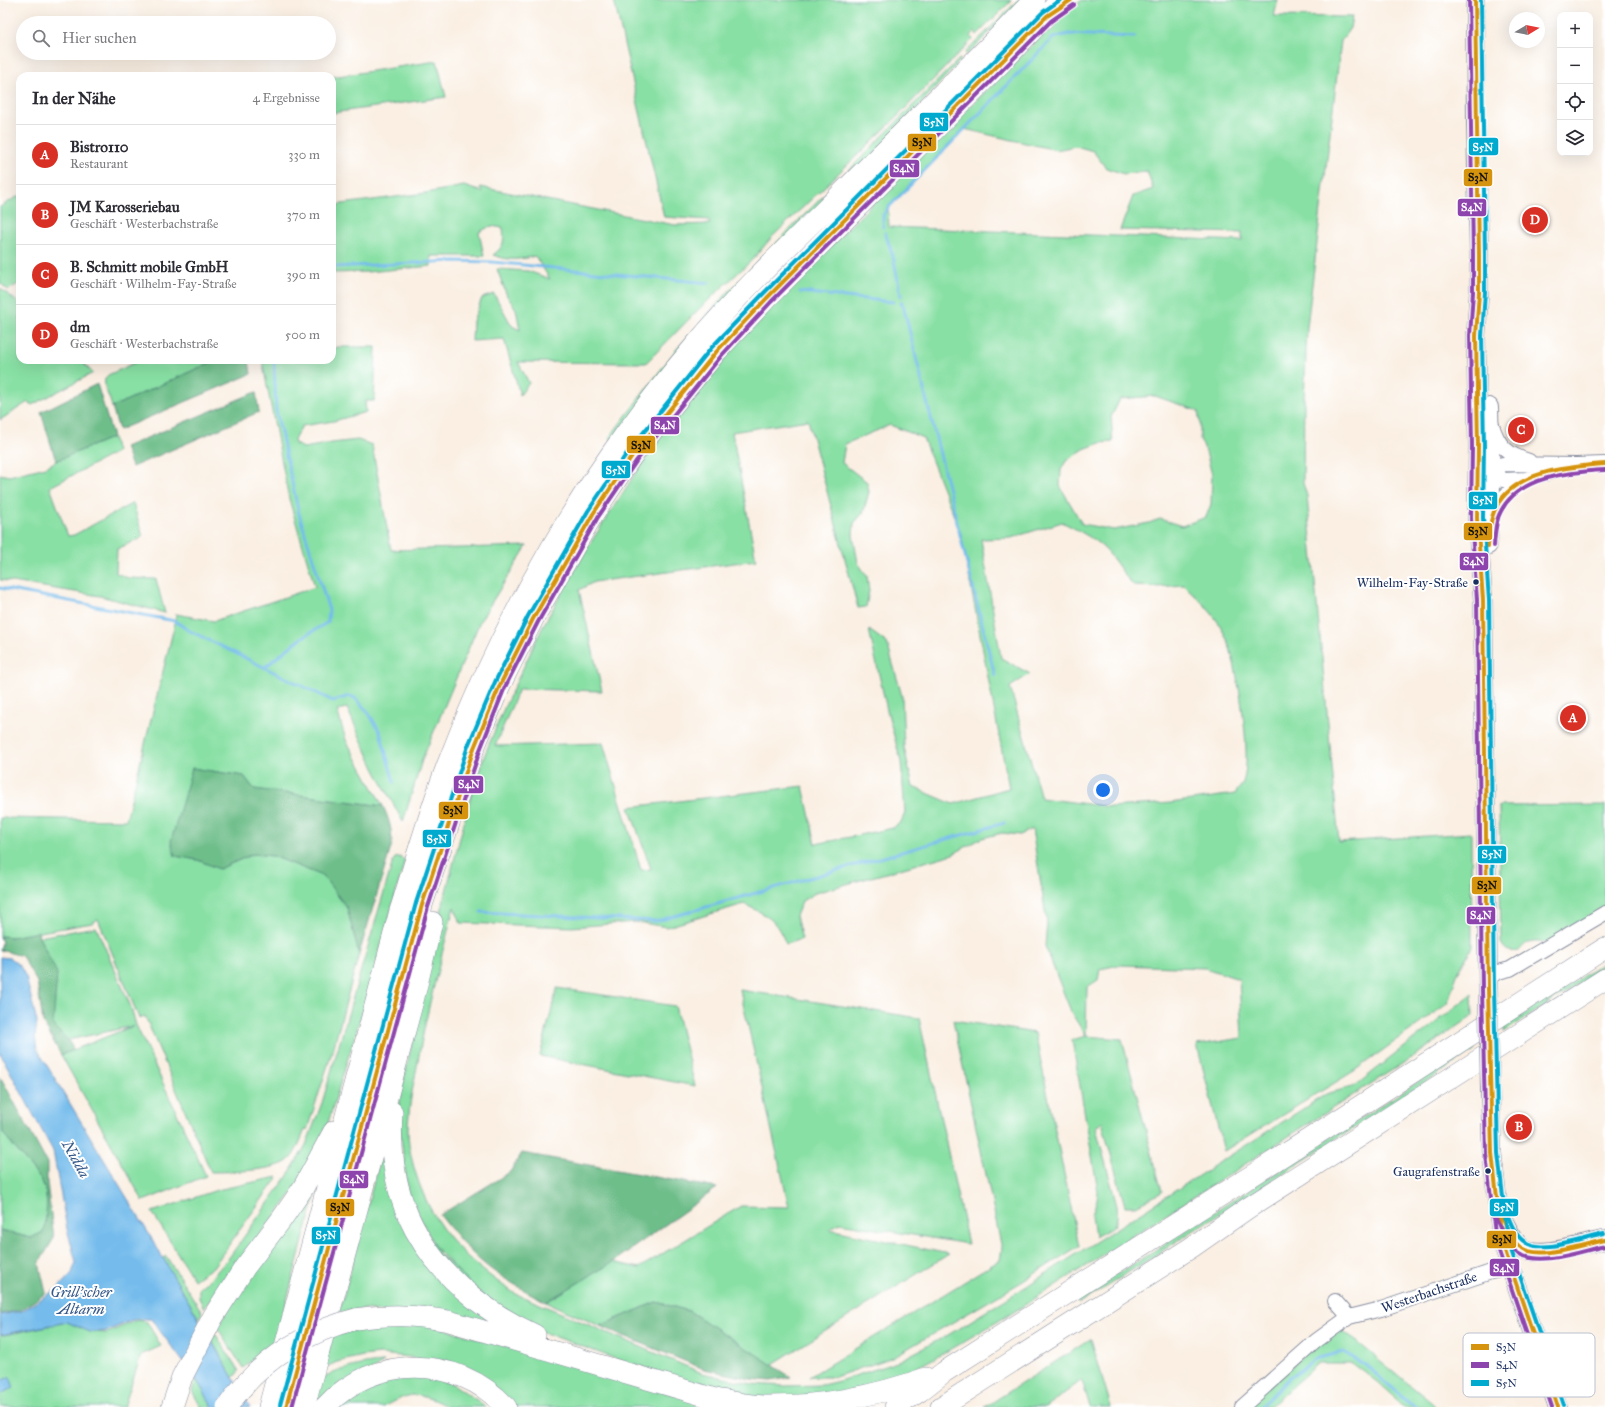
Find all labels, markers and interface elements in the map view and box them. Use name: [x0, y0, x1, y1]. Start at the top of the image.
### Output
north arrow: [1509, 12, 1545, 48]
map controls: [1557, 12, 1593, 156]
button: +: [1557, 12, 1593, 48]
search box: [16, 16, 336, 60]
icon: search: [30, 27, 52, 49]
text: Hier suchen: [62, 29, 137, 47]
button: −: [1557, 48, 1593, 84]
button: locate: [1557, 84, 1593, 120]
text: In der Nähe: [32, 88, 116, 109]
text: 4 Ergebnisse: [253, 90, 320, 106]
line badge: S5N: [919, 112, 949, 132]
text: S5N: [924, 116, 945, 129]
button: layers: [1557, 120, 1593, 156]
line badge: S3N: [907, 133, 937, 152]
text: S3N: [912, 136, 933, 150]
line badge: S5N: [1468, 137, 1499, 156]
text: Bistro110: [70, 138, 129, 156]
text: S5N: [1473, 141, 1494, 154]
text: A: [41, 147, 49, 163]
text: 330 m: [288, 147, 320, 163]
text: Restaurant: [70, 156, 128, 172]
line badge: S4N: [889, 159, 920, 178]
text: S4N: [893, 162, 916, 176]
line badge: S3N: [1463, 168, 1493, 187]
text: S3N: [1468, 171, 1489, 185]
text: JM Karosseriebau: [70, 198, 180, 216]
line badge: S4N: [1457, 198, 1487, 217]
text: S4N: [1461, 201, 1484, 215]
pin: D: [1522, 205, 1548, 235]
text: B: [41, 207, 49, 223]
text: 370 m: [287, 207, 320, 223]
text: Geschäft · Westerbachstraße: [70, 216, 219, 232]
text: B. Schmitt mobile GmbH: [70, 258, 229, 276]
text: C: [41, 267, 49, 283]
text: 390 m: [287, 267, 320, 283]
text: Geschäft · Wilhelm-Fay-Straße: [70, 276, 237, 292]
text: dm: [70, 318, 90, 336]
text: D: [40, 327, 50, 343]
text: 500 m: [285, 327, 320, 343]
text: Geschäft · Westerbachstraße: [70, 336, 219, 352]
pin: C: [1508, 415, 1534, 445]
line badge: S4N: [650, 416, 680, 435]
text: S4N: [654, 419, 677, 433]
line badge: S3N: [626, 435, 656, 454]
text: S3N: [631, 439, 652, 453]
line badge: S5N: [601, 460, 631, 479]
text: S5N: [606, 464, 627, 477]
line badge: S5N: [1468, 491, 1498, 510]
text: S5N: [1473, 494, 1494, 507]
line badge: S3N: [1463, 522, 1493, 541]
text: S3N: [1468, 525, 1489, 539]
line badge: S4N: [1459, 552, 1489, 571]
text: S4N: [1463, 555, 1486, 569]
place label: Wilhelm-Fay-Straße: [1357, 575, 1469, 591]
marker: Wilhelm-Fay-Straße: [1471, 577, 1481, 587]
pin: A: [1560, 703, 1586, 733]
line badge: S4N: [453, 775, 484, 794]
text: S4N: [458, 778, 481, 792]
your location: [1093, 780, 1113, 800]
line badge: S3N: [438, 801, 469, 820]
text: S3N: [443, 804, 464, 818]
line badge: S5N: [422, 829, 452, 848]
text: S5N: [427, 833, 448, 846]
line badge: S5N: [1477, 845, 1507, 864]
text: S5N: [1482, 848, 1503, 861]
line badge: S3N: [1471, 876, 1502, 895]
text: S3N: [1477, 879, 1498, 893]
line badge: S4N: [1466, 906, 1496, 925]
text: S4N: [1470, 909, 1493, 923]
pin: B: [1506, 1112, 1532, 1142]
water label: Nidda: [58, 1136, 94, 1181]
place label: Gaugrafenstraße: [1393, 1164, 1481, 1180]
marker: Gaugrafenstraße: [1483, 1166, 1493, 1176]
line badge: S4N: [339, 1170, 369, 1189]
text: S4N: [343, 1173, 366, 1187]
line badge: S3N: [325, 1198, 355, 1217]
line badge: S5N: [1489, 1198, 1519, 1217]
text: S3N: [330, 1201, 351, 1215]
text: S5N: [1494, 1201, 1515, 1214]
line badge: S5N: [311, 1226, 341, 1245]
text: S5N: [316, 1229, 337, 1242]
line badge: S3N: [1486, 1230, 1517, 1249]
text: S3N: [1492, 1233, 1513, 1247]
line badge: S4N: [1489, 1258, 1520, 1277]
text: S4N: [1493, 1262, 1516, 1276]
street label: Westerbachstraße: [1379, 1268, 1480, 1317]
water label: Grill’scher Altarm: [50, 1283, 112, 1318]
legend: [1463, 1333, 1595, 1397]
text: S3N: [1496, 1341, 1516, 1354]
text: S4N: [1496, 1359, 1518, 1372]
text: S5N: [1496, 1377, 1517, 1390]

